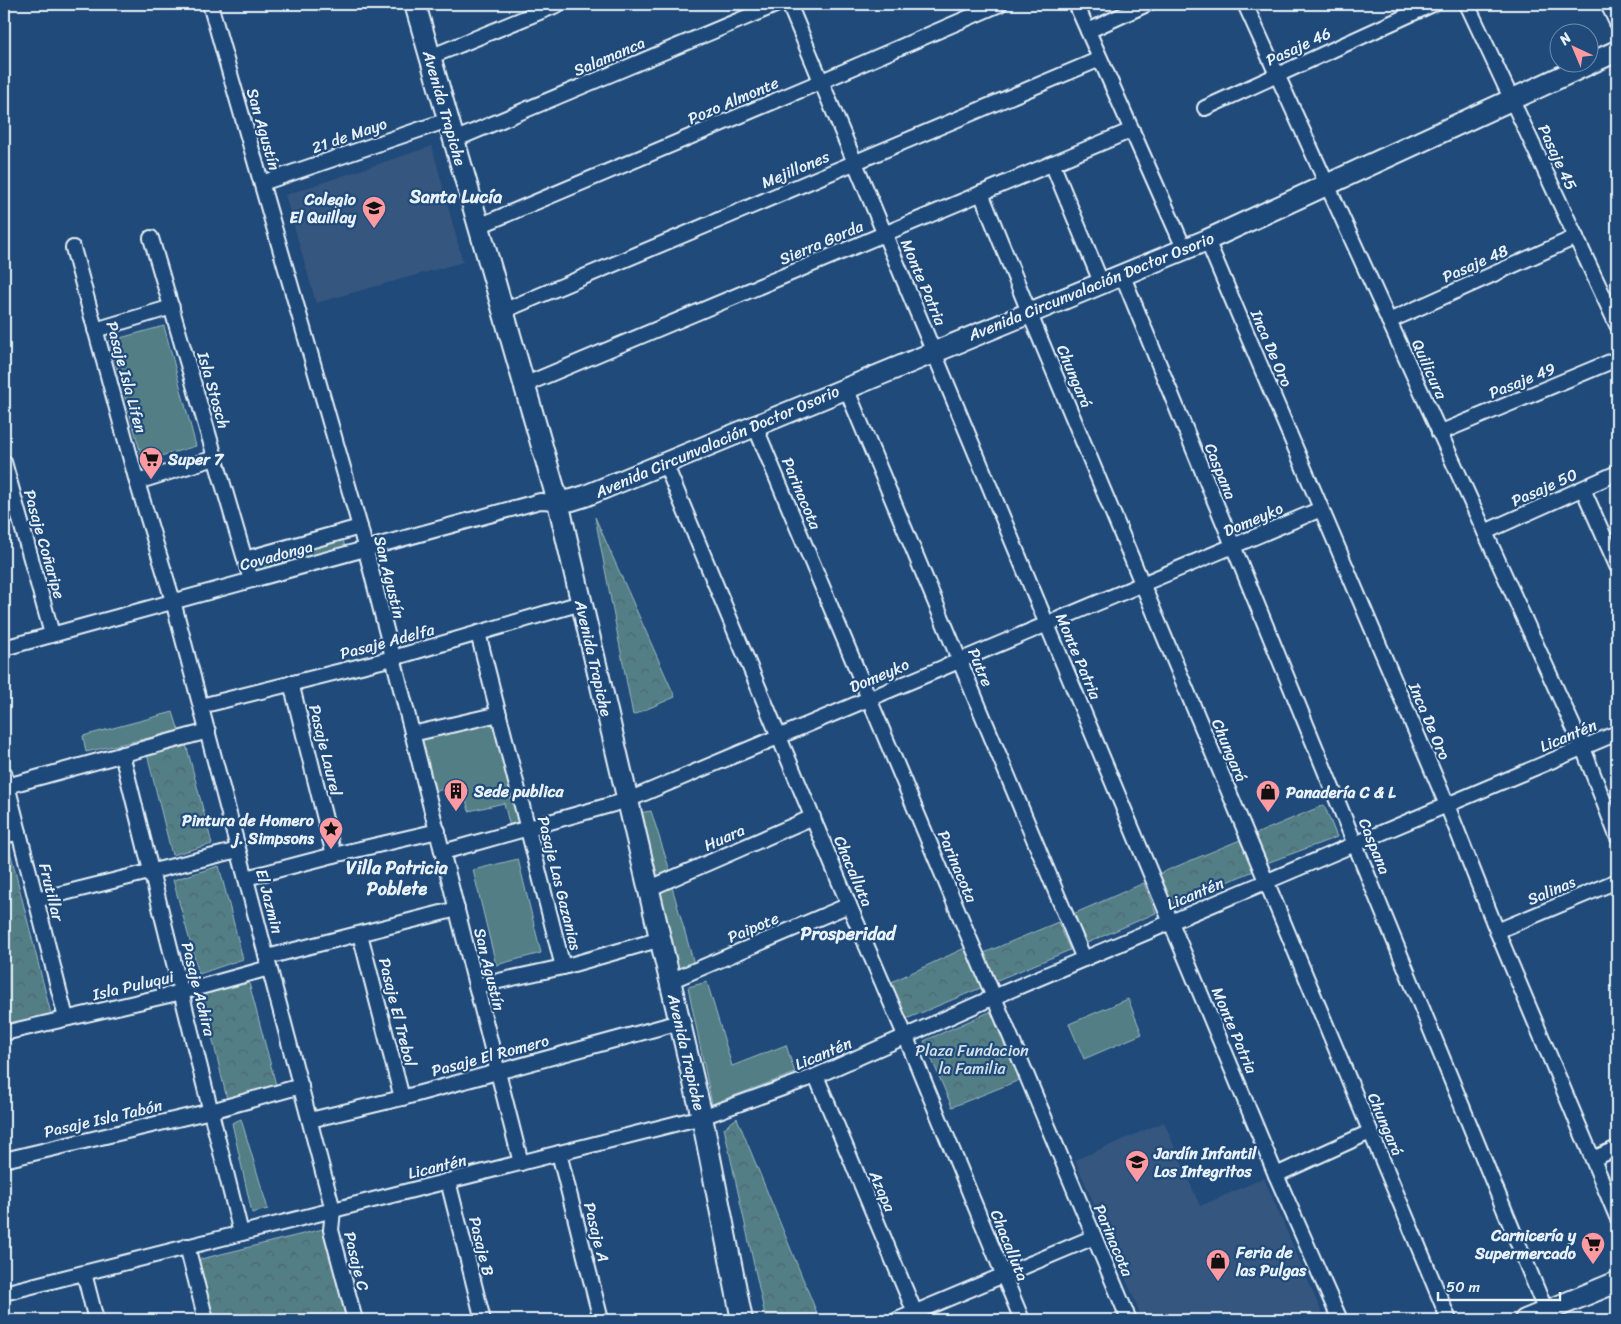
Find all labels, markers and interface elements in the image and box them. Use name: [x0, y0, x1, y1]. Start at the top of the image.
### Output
street label: Pasaje 46: [1261, 19, 1336, 74]
north arrow: [1548, 22, 1598, 72]
text: N: [1552, 26, 1578, 52]
street label: Salamanca: [569, 28, 650, 85]
street label: Avenida Trapiche: [414, 46, 475, 170]
street label: Pozo Almonte: [683, 68, 783, 133]
street label: San Agustín: [238, 84, 289, 174]
street label: 21 de Mayo: [307, 109, 391, 162]
street label: Pasaje 45: [1530, 119, 1586, 195]
street label: Mejillones: [756, 142, 835, 197]
district label: Santa Lucía: [409, 181, 502, 213]
place label: Colegio El Quillay: [290, 185, 357, 232]
school or university icon: Colegio El Quillay: [361, 195, 387, 229]
street label: Sierra Gorda: [775, 211, 869, 273]
street label: Avenida Circunvalación Doctor Osorio: [963, 224, 1219, 350]
street label: Monte Patria: [892, 234, 955, 331]
street label: Pasaje 48: [1437, 236, 1513, 291]
street label: Inca De Oro: [1242, 304, 1301, 392]
street label: Pasaje Isla Lifen: [98, 318, 155, 437]
street label: Quilicura: [1403, 334, 1456, 405]
street label: Chungará: [1048, 340, 1101, 412]
street label: Isla Stosch: [188, 347, 238, 432]
street label: Pasaje 49: [1484, 354, 1560, 407]
street label: Avenida Circunvalación Doctor Osorio: [589, 377, 844, 507]
street label: Caspana: [1196, 439, 1245, 504]
place label: Super 7: [167, 445, 225, 474]
supermarket icon: Super 7: [138, 446, 164, 480]
street label: Parinacota: [773, 452, 830, 535]
street label: Pasaje 50: [1506, 460, 1582, 515]
street label: Pasaje Coñaripe: [15, 486, 74, 602]
street label: Domeyko: [1219, 494, 1288, 545]
street label: Covadonga: [236, 532, 316, 579]
street label: San Agustín: [365, 533, 414, 622]
street label: Avenida Trapiche: [566, 596, 621, 720]
street label: Monte Patria: [1047, 608, 1110, 705]
street label: Pasaje Adelfa: [337, 615, 439, 668]
street label: Putre: [959, 643, 1002, 691]
street label: Domeyko: [845, 650, 914, 701]
street label: Inca De Oro: [1400, 677, 1459, 765]
street label: Pasaje Laurel: [300, 701, 351, 799]
street label: Licantén: [1535, 710, 1602, 760]
street label: Chungará: [1203, 714, 1256, 786]
place label: Sede publica: [473, 777, 565, 806]
building icon: Sede publica: [443, 778, 469, 812]
place label: Panadería C & L: [1286, 778, 1396, 807]
shop icon: Panadería C & L: [1255, 779, 1281, 813]
place label: Pintura de Homero j. Simpsons: [182, 806, 315, 853]
street label: Pasaje Las Gazanias: [529, 813, 590, 954]
street label: Caspana: [1350, 814, 1399, 879]
place icon: Pintura de Homero j. Simpsons: [318, 816, 344, 850]
street label: Huara: [699, 816, 750, 859]
street label: Parinacota: [929, 825, 986, 908]
street label: Chacalluta: [826, 831, 882, 911]
district label: Villa Patricia Poblete: [346, 852, 449, 905]
street label: Frutillar: [30, 860, 73, 926]
street label: El Jazmin: [247, 865, 292, 937]
street label: Salinas: [1522, 867, 1580, 914]
street label: Licantén: [1162, 868, 1229, 918]
street label: Paipote: [723, 904, 784, 951]
district label: Prosperidad: [801, 918, 897, 950]
street label: San Agustín: [465, 925, 514, 1014]
street label: Pasaje Achira: [173, 939, 224, 1040]
street label: Pasaje El Trebol: [370, 955, 425, 1070]
street label: Isla Puluqui: [89, 962, 177, 1009]
street label: Monte Patria: [1203, 982, 1266, 1079]
street label: Avenida Trapiche: [659, 990, 714, 1114]
street label: Pasaje El Romero: [428, 1026, 552, 1085]
street label: Licantén: [790, 1028, 857, 1078]
park label: Plaza Fundacion la Familia: [915, 1036, 1029, 1083]
street label: Chungará: [1359, 1088, 1412, 1160]
street label: Pasaje Isla Tabón: [41, 1091, 165, 1146]
place label: Jardín Infantil Los Integritos: [1153, 1139, 1258, 1186]
street label: Licantén: [405, 1145, 470, 1188]
school or university icon: Jardín Infantil Los Integritos: [1124, 1149, 1150, 1183]
street label: Azapa: [860, 1165, 905, 1217]
street label: Pasaje A: [575, 1199, 618, 1265]
street label: Parinacota: [1085, 1199, 1142, 1282]
street label: Chacalluta: [982, 1205, 1037, 1285]
street label: Pasaje B: [460, 1213, 503, 1279]
place label: Carnicería y Supermercado: [1474, 1221, 1577, 1268]
street label: Pasaje C: [335, 1228, 378, 1294]
supermarket icon: Carnicería y Supermercado: [1580, 1231, 1606, 1265]
place label: Feria de las Pulgas: [1235, 1238, 1307, 1285]
shop icon: Feria de las Pulgas: [1205, 1248, 1231, 1282]
scale bar: [1438, 1269, 1561, 1301]
text: 50 m: [1446, 1274, 1481, 1300]

